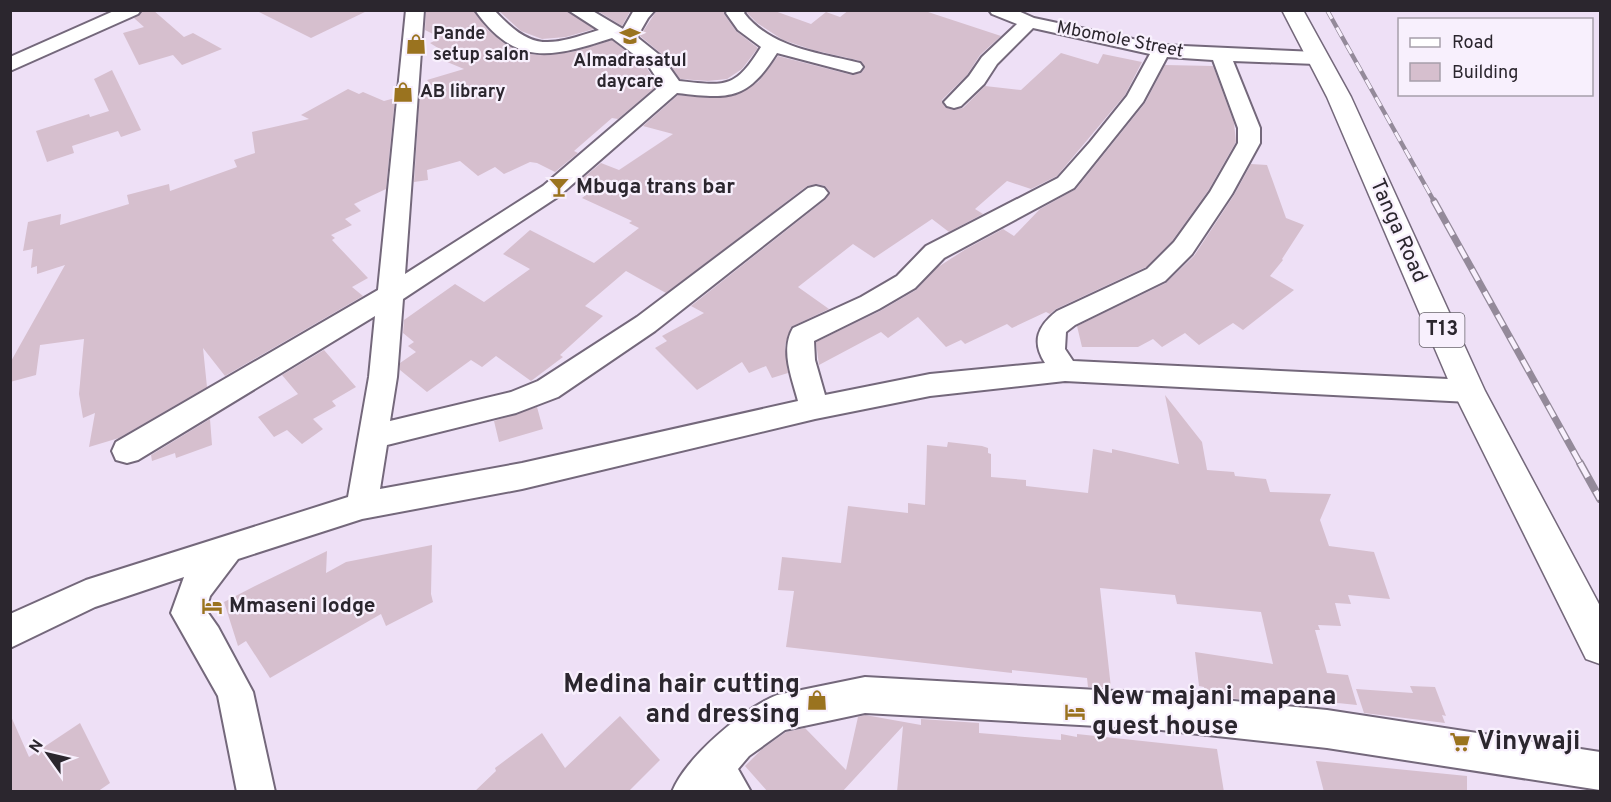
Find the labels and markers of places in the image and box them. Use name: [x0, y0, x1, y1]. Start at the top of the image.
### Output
place label: Pande setup salon: [433, 23, 529, 67]
school or university icon: Almadrasatul daycare: [618, 24, 642, 48]
shop icon: Pande setup salon: [404, 32, 428, 56]
place label: Almadrasatul daycare: [573, 50, 687, 94]
shop icon: AB library: [391, 80, 415, 104]
place label: AB library: [420, 81, 506, 104]
place label: Mbuga trans bar: [576, 174, 735, 201]
bar icon: Mbuga trans bar: [547, 175, 571, 199]
place label: Mmaseni lodge: [229, 593, 376, 620]
hotel icon: Mmaseni lodge: [200, 594, 224, 618]
place label: Medina hair cutting and dressing: [563, 669, 800, 732]
place label: New majani mapana guest house: [1092, 681, 1337, 744]
shop icon: Medina hair cutting and dressing: [805, 688, 829, 712]
hotel icon: New majani mapana guest house: [1063, 700, 1087, 724]
place label: Vinywaji: [1477, 726, 1580, 759]
supermarket icon: Vinywaji: [1448, 730, 1472, 754]

